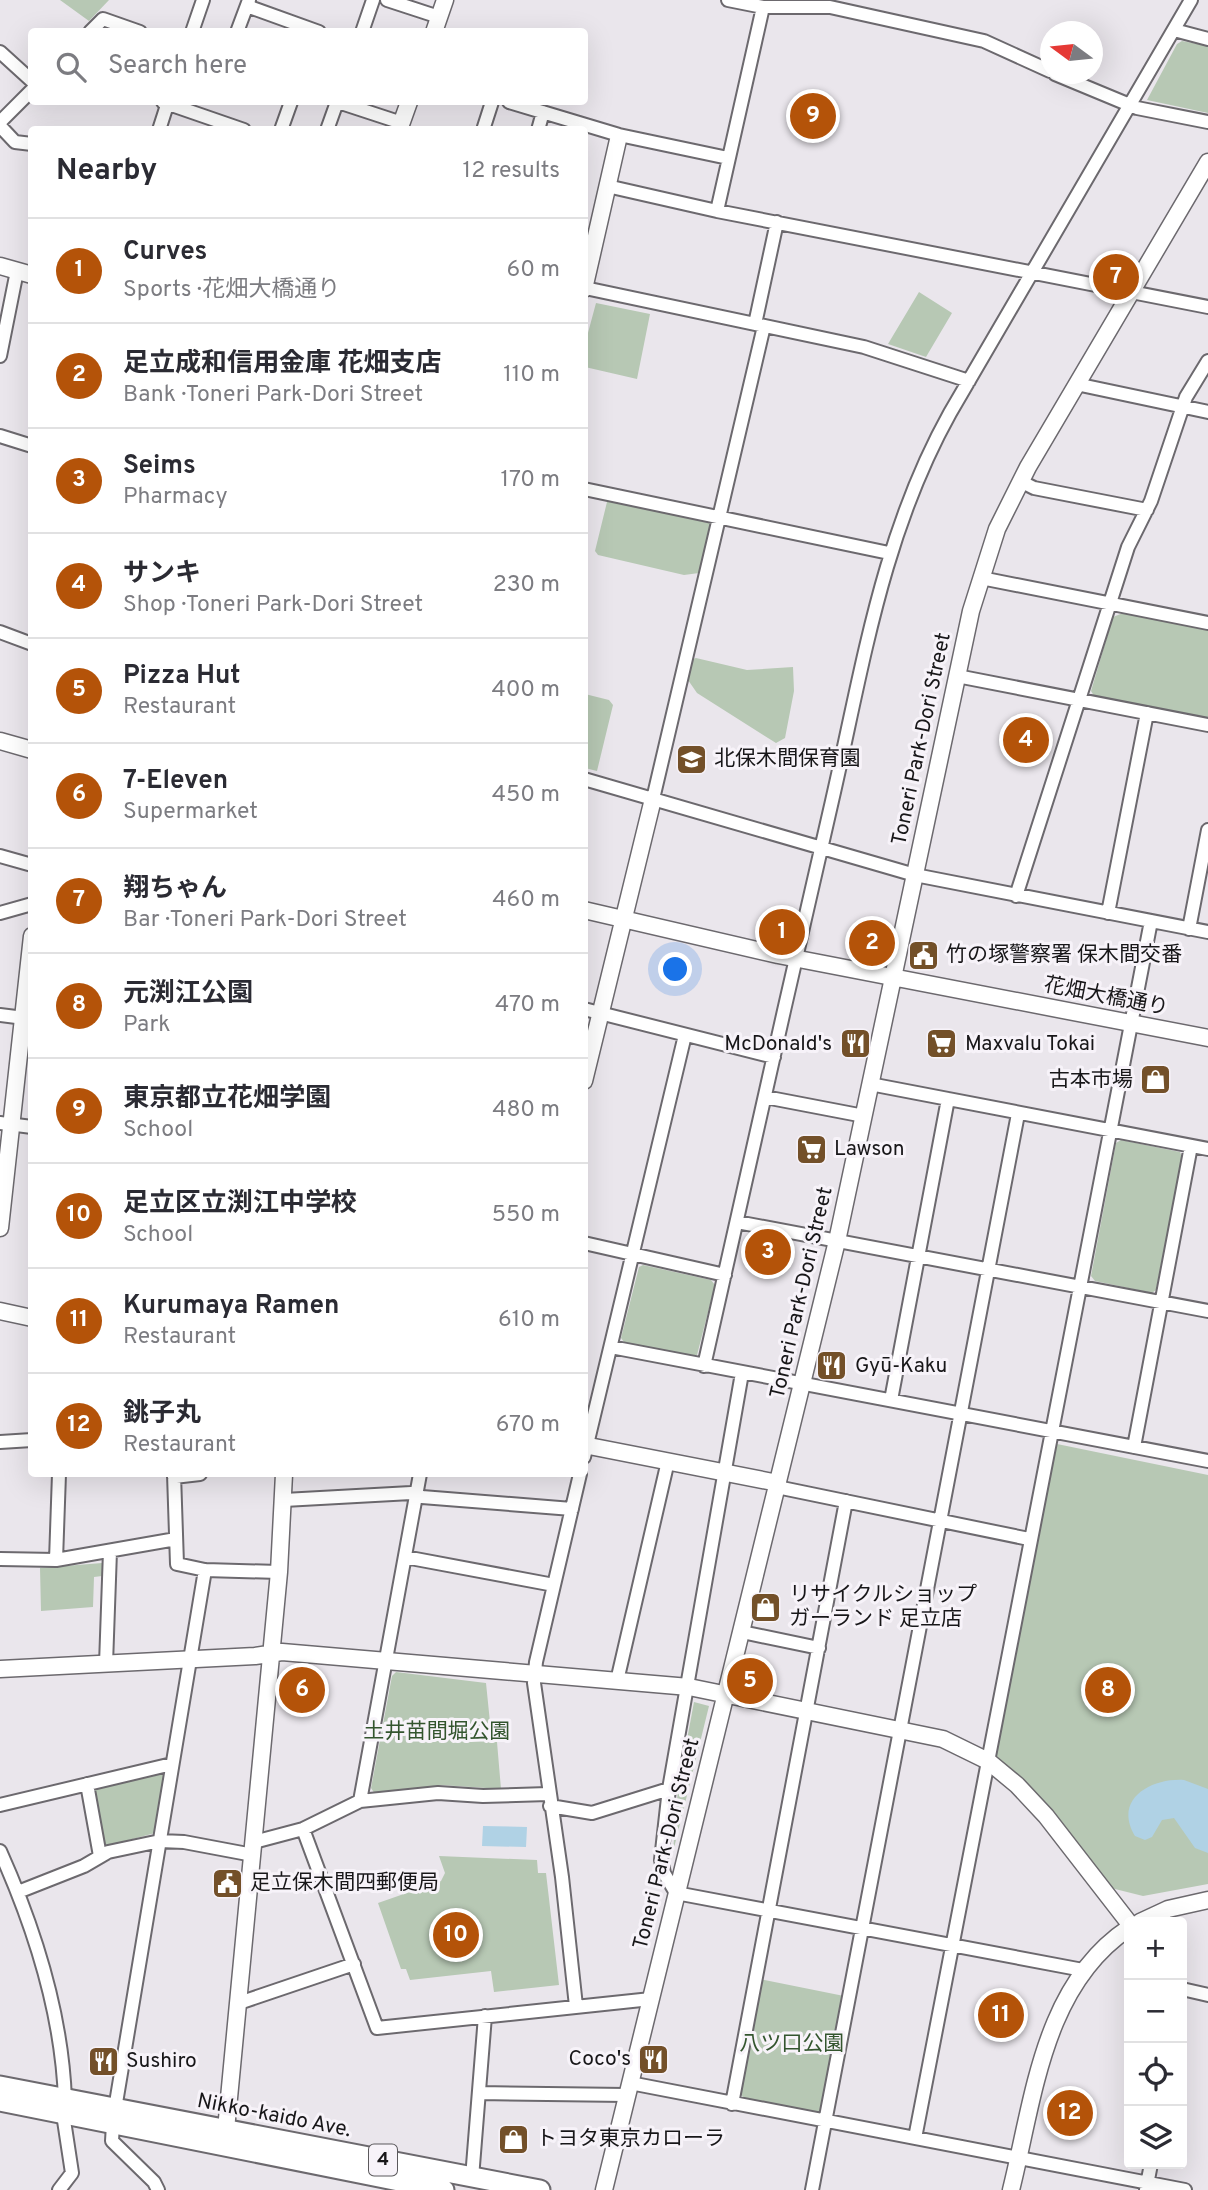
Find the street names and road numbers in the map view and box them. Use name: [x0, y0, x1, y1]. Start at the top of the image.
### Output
street label: Toneri Park-Dori Street: [886, 630, 958, 848]
street label: 花畑大橋通り: [1042, 972, 1170, 1022]
street label: Toneri Park-Dori Street: [764, 1184, 840, 1402]
street label: Toneri Park-Dori Street: [628, 1736, 706, 1952]
street label: Nikko-kaido Ave.: [195, 2088, 353, 2144]
road number: 4: [369, 2144, 397, 2176]

